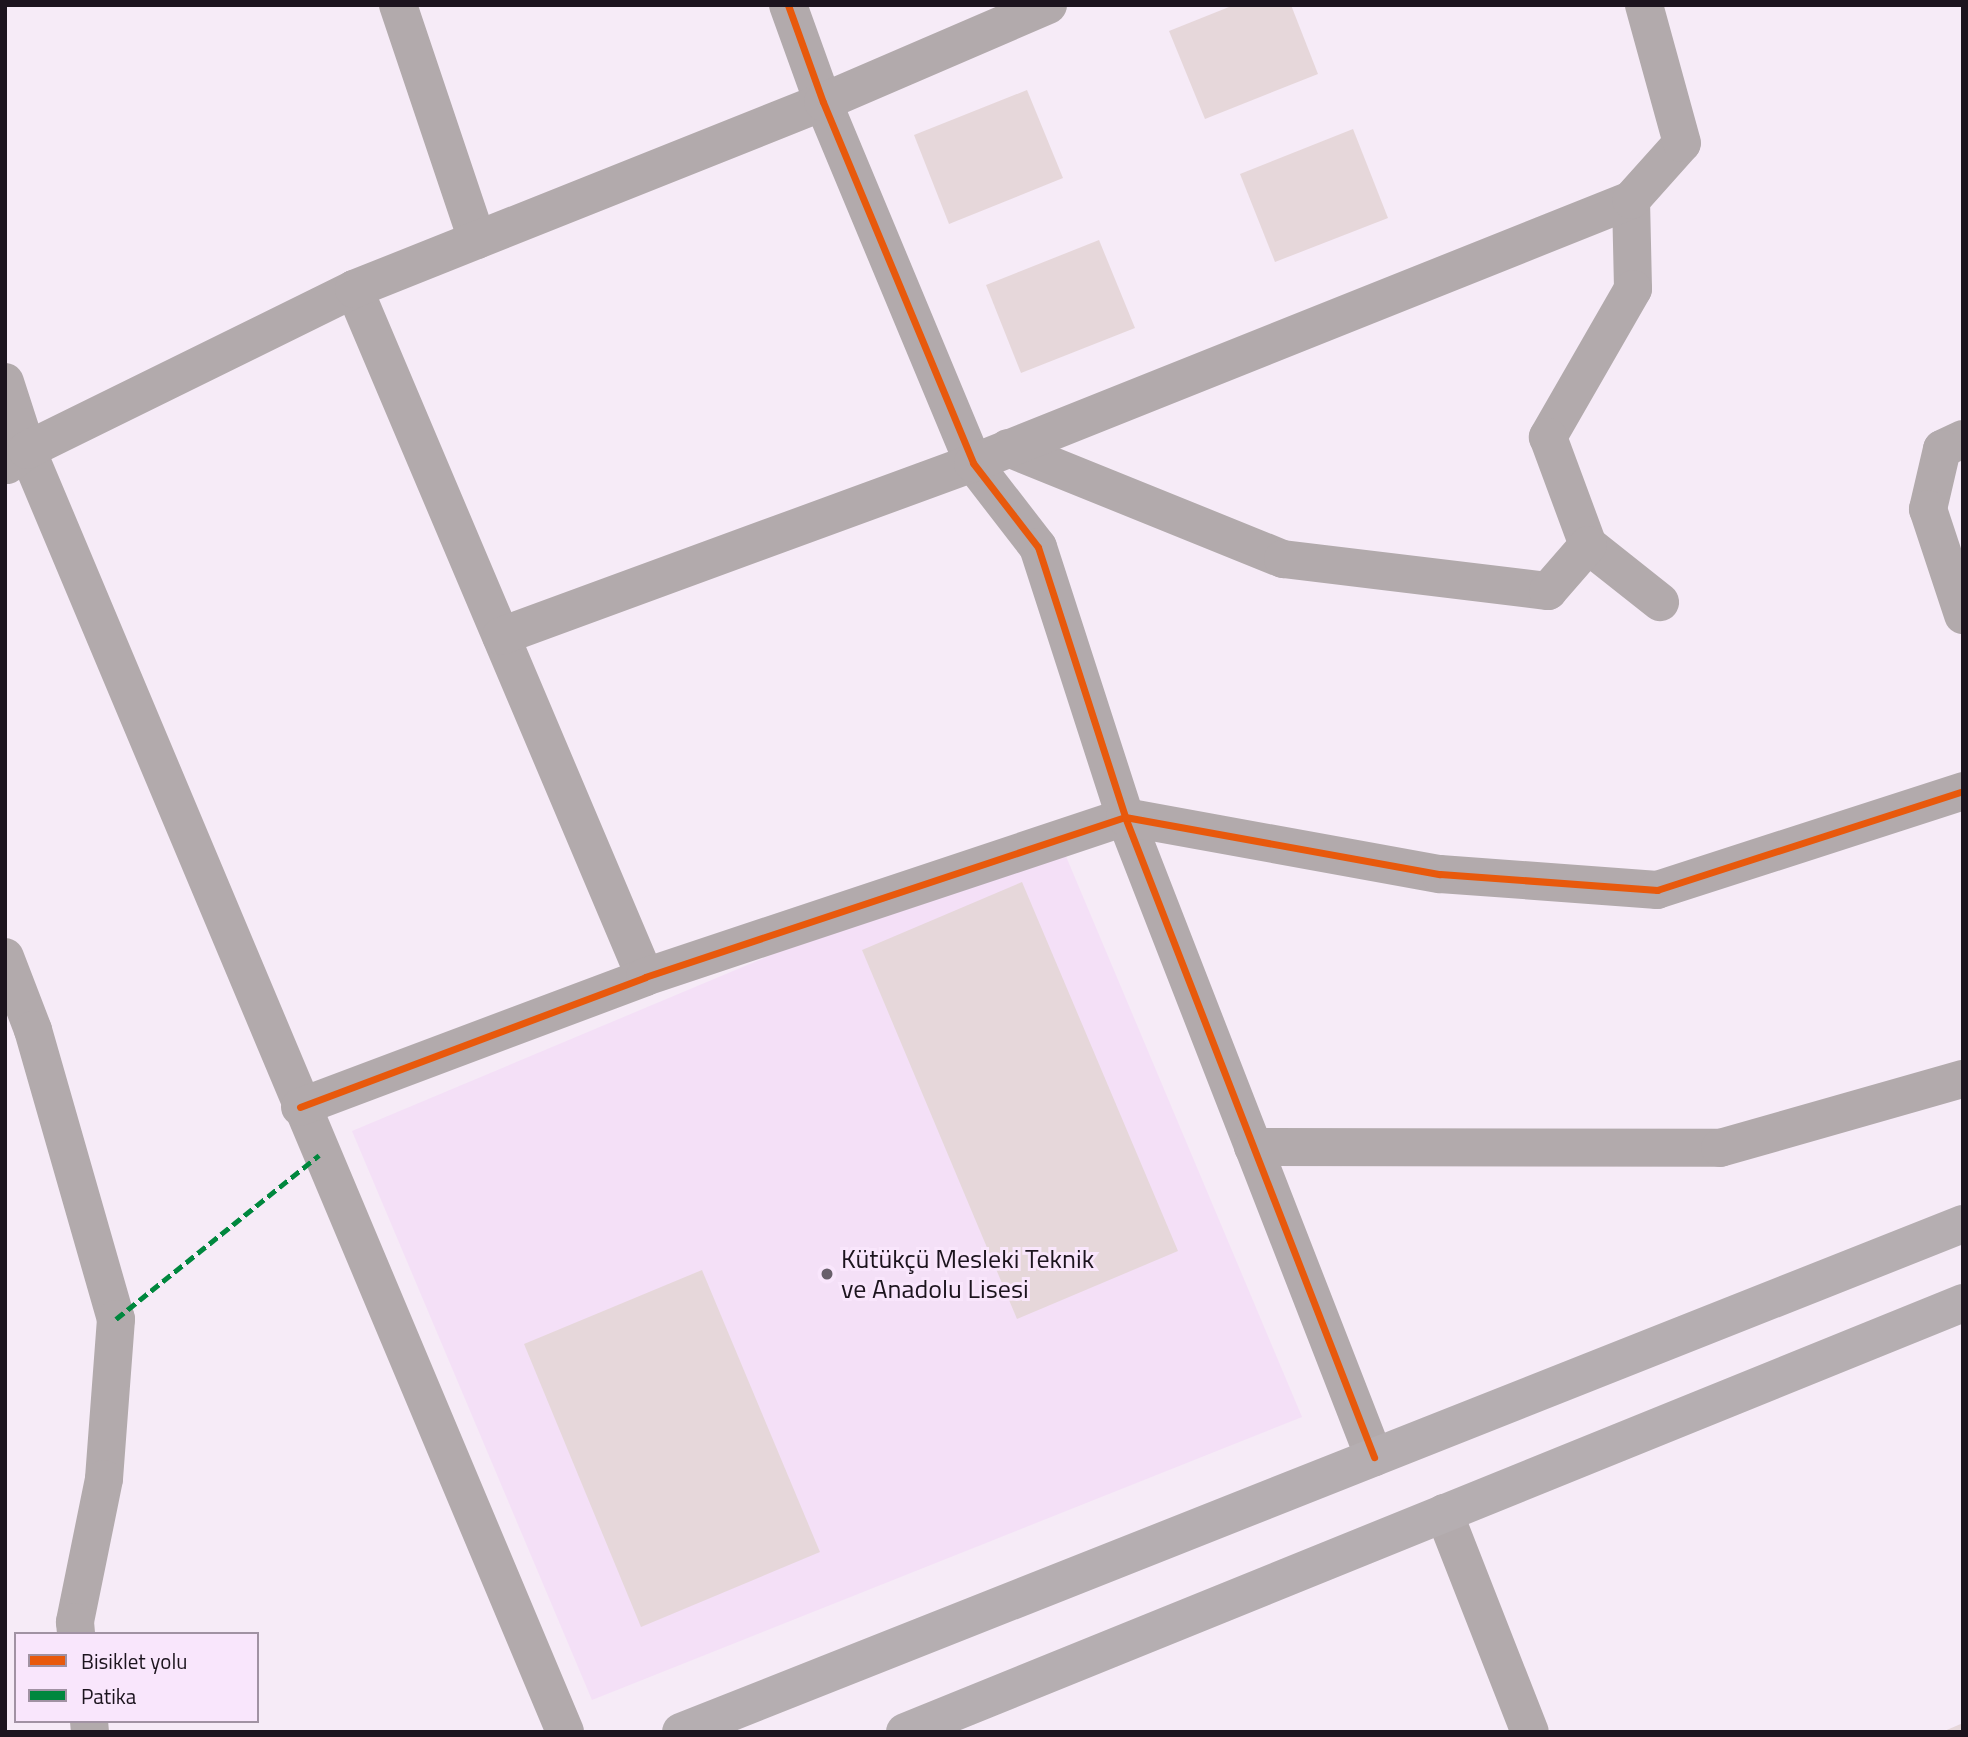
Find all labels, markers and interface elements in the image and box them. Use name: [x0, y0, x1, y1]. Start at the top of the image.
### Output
place label: Kütükçü Mesleki Teknik ve Anadolu Lisesi: [841, 1243, 1094, 1304]
marker: Kütükçü Mesleki Teknik ve Anadolu Lisesi: [819, 1266, 835, 1282]
legend: [14, 1632, 259, 1723]
text: Bisiklet yolu: [81, 1645, 187, 1677]
text: Patika: [81, 1680, 136, 1712]

